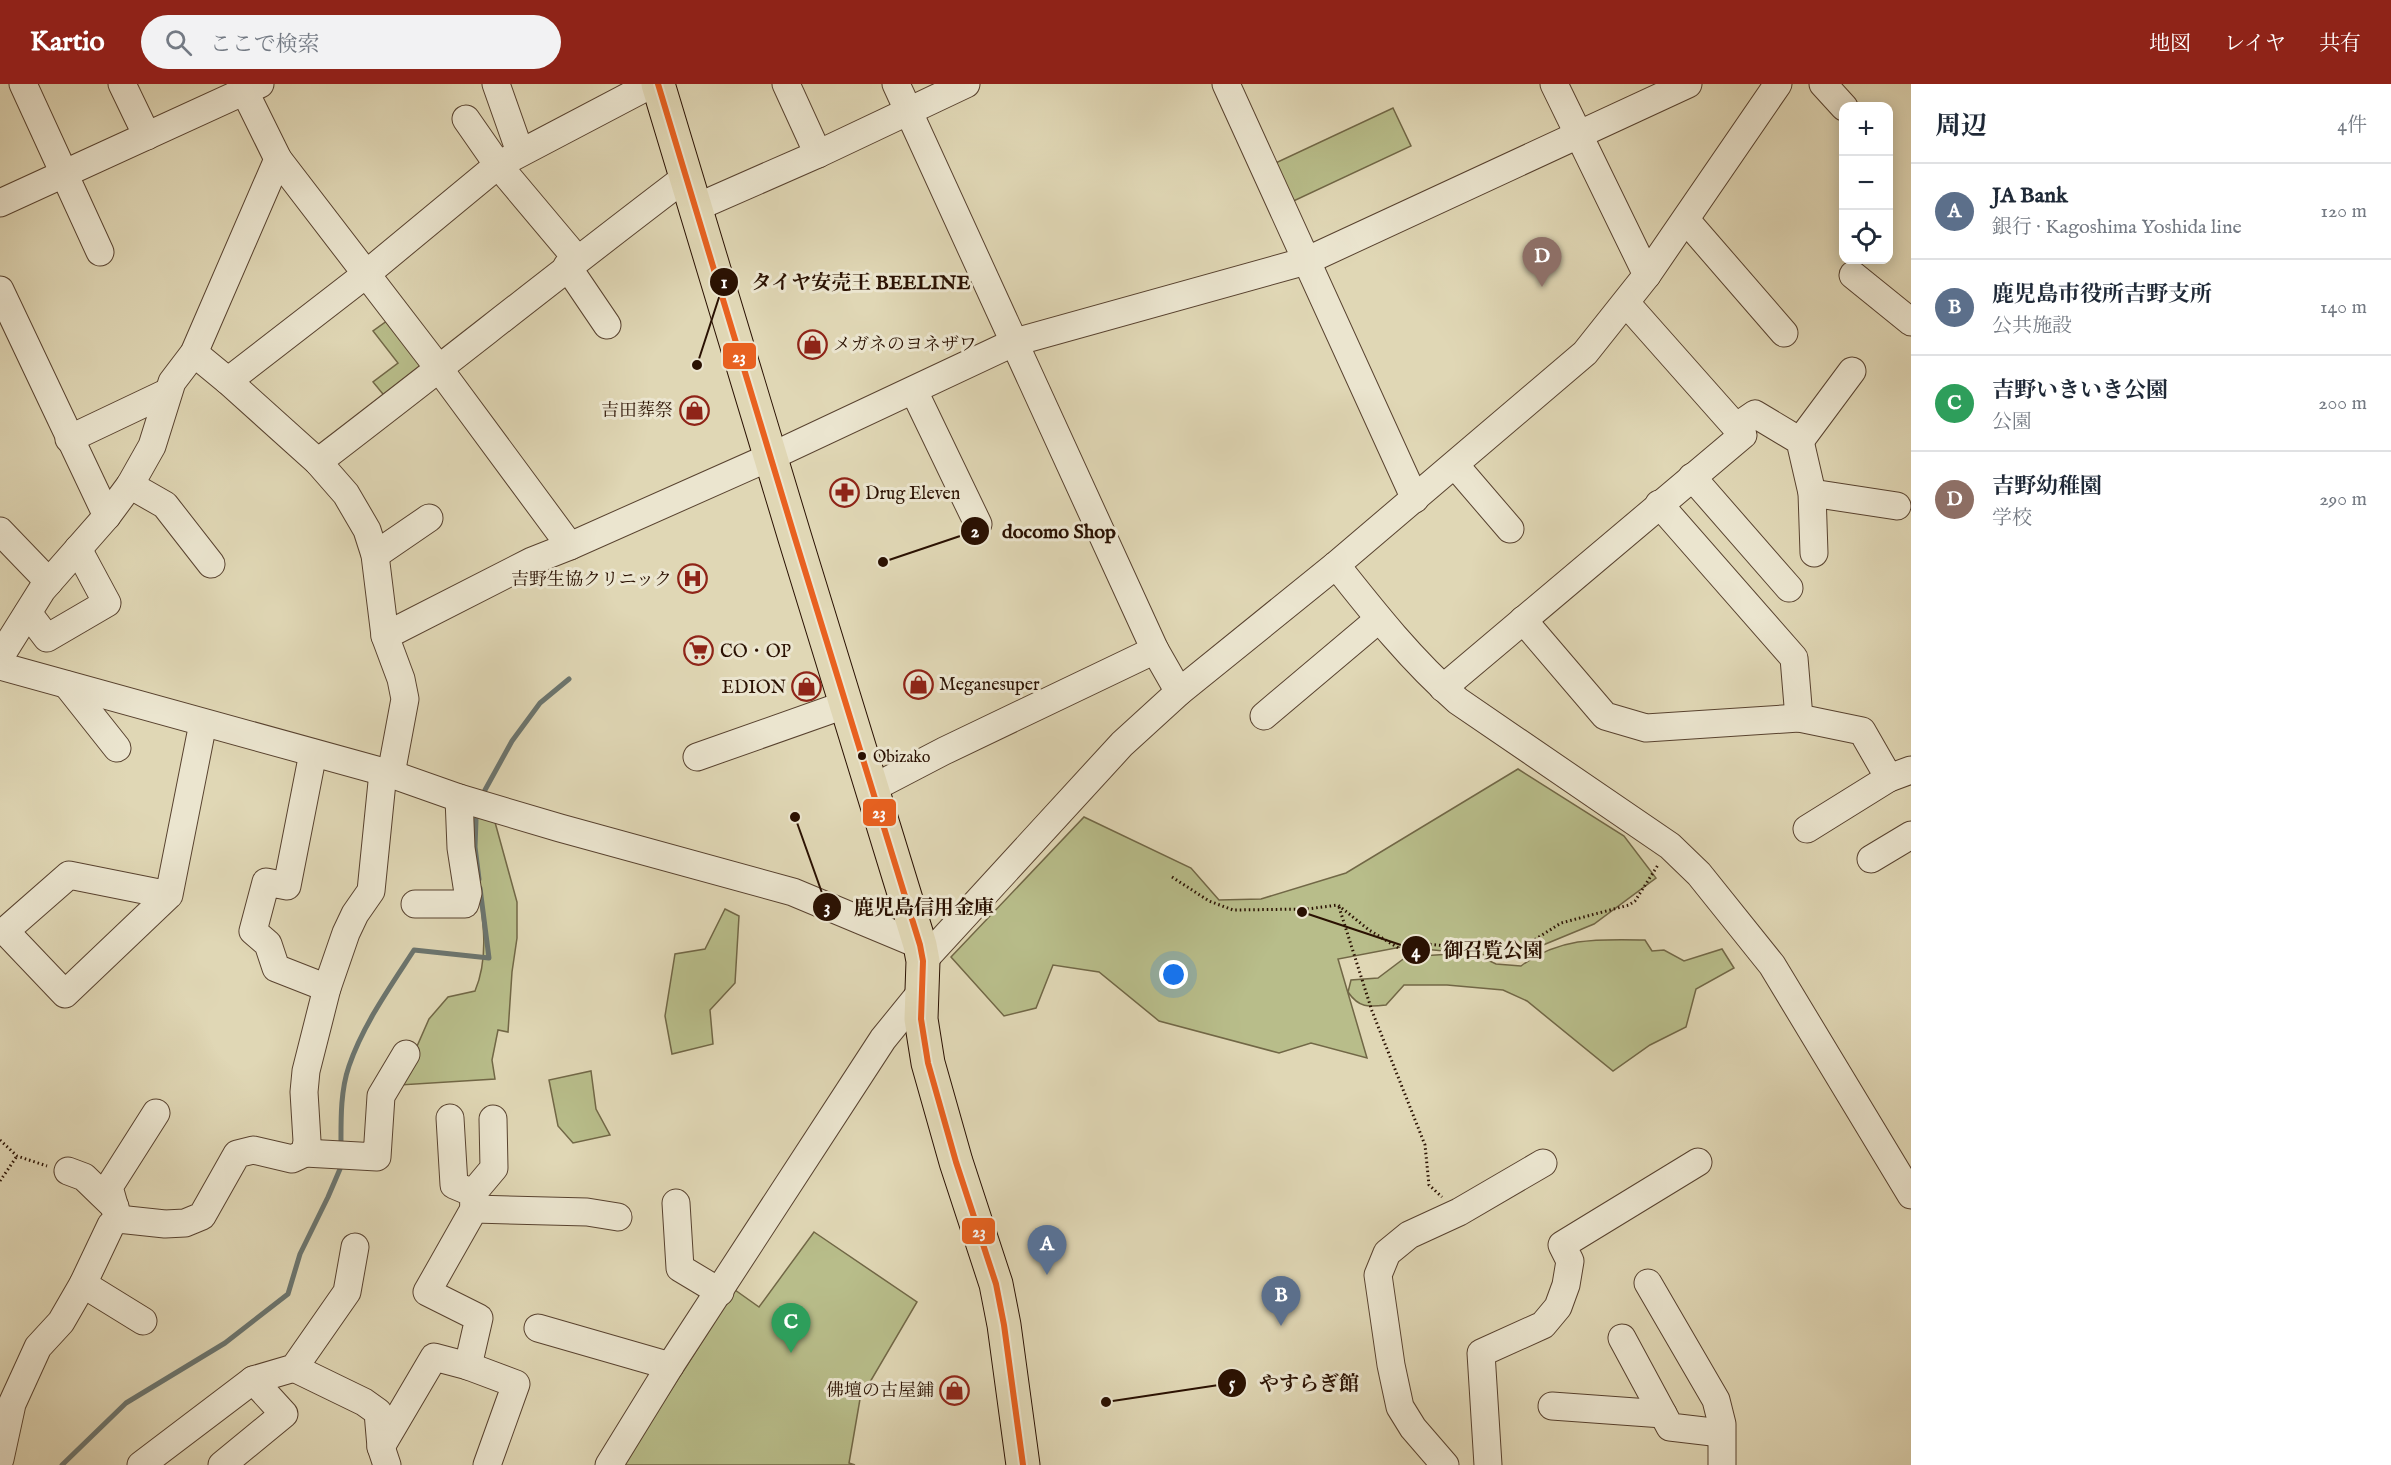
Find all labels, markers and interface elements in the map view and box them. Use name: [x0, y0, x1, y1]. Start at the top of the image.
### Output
search box: [141, 15, 561, 69]
text: Kartio: [30, 25, 105, 60]
icon: search: [162, 26, 195, 59]
text: ここで検索: [210, 31, 320, 59]
text: 地図: [2149, 31, 2191, 58]
text: レイヤ: [2224, 31, 2286, 58]
text: 共有: [2319, 31, 2361, 58]
map controls: [1839, 102, 1893, 264]
button: +: [1839, 102, 1893, 156]
text: 周辺: [1935, 110, 1987, 143]
text: 4件: [2337, 113, 2367, 138]
button: −: [1839, 156, 1893, 210]
text: JA Bank: [1992, 182, 2068, 210]
text: A: [1948, 199, 1961, 224]
text: 120 m: [2321, 199, 2367, 224]
button: locate: [1839, 210, 1893, 264]
text: 銀行 · Kagoshima Yoshida line: [1992, 215, 2242, 240]
pin: D: [1522, 238, 1562, 287]
callout: タイヤ安売王 BEELINE: [709, 263, 982, 301]
text: タイヤ安売王 BEELINE: [752, 271, 971, 296]
text: 1: [721, 272, 728, 295]
text: 鹿児島市役所吉野支所: [1992, 281, 2212, 309]
text: B: [1948, 295, 1961, 320]
text: 140 m: [2320, 295, 2367, 320]
text: 公共施設: [1992, 314, 2072, 339]
shop icon: メガネのヨネザワ: [796, 328, 828, 360]
place label: メガネのヨネザワ: [833, 334, 977, 357]
line badge: 23: [722, 342, 757, 370]
text: 23: [732, 348, 746, 368]
text: 吉野いきいき公園: [1992, 377, 2168, 405]
text: C: [1947, 391, 1962, 416]
text: 200 m: [2318, 391, 2367, 416]
shop icon: 吉田葬祭: [678, 394, 710, 426]
place label: 吉田葬祭: [601, 400, 673, 423]
text: 公園: [1992, 410, 2032, 435]
text: 吉野幼稚園: [1992, 473, 2102, 501]
pharmacy icon: Drug Eleven: [828, 477, 860, 509]
place label: Drug Eleven: [865, 483, 961, 506]
text: D: [1946, 487, 1963, 512]
text: 290 m: [2319, 487, 2367, 512]
text: 学校: [1992, 506, 2032, 531]
callout: docomo Shop: [960, 512, 1128, 550]
text: docomo Shop: [1002, 520, 1116, 545]
text: 2: [971, 521, 980, 544]
hospital icon: 吉野生協クリニック: [677, 563, 709, 595]
place label: 吉野生協クリニック: [511, 569, 672, 592]
supermarket icon: CO・OP: [683, 635, 715, 667]
place label: CO・OP: [720, 641, 791, 664]
shop icon: Meganesuper: [902, 668, 934, 700]
shop icon: EDION: [791, 671, 823, 703]
place label: Meganesuper: [939, 674, 1040, 697]
place label: EDION: [721, 677, 786, 700]
place label: Obizako: [873, 748, 931, 768]
marker: Obizako: [856, 750, 868, 762]
line badge: 23: [862, 798, 897, 827]
text: 23: [872, 804, 886, 824]
callout: 鹿児島信用金庫: [812, 888, 1006, 926]
text: 鹿児島信用金庫: [854, 896, 994, 921]
text: 3: [824, 897, 830, 920]
callout: 御召覧公園: [1401, 931, 1555, 969]
text: 御召覧公園: [1443, 939, 1543, 964]
text: 4: [1412, 941, 1422, 964]
your location: [1159, 960, 1188, 989]
line badge: 23: [961, 1217, 996, 1245]
text: 23: [972, 1223, 986, 1243]
pin: A: [1028, 1226, 1066, 1275]
pin: B: [1262, 1276, 1300, 1326]
pin: C: [772, 1304, 810, 1353]
callout: やすらぎ館: [1217, 1364, 1371, 1402]
text: やすらぎ館: [1259, 1372, 1359, 1397]
text: 5: [1229, 1373, 1236, 1396]
shop icon: 佛壇の古屋鋪: [939, 1374, 971, 1406]
place label: 佛壇の古屋鋪: [826, 1380, 934, 1403]

